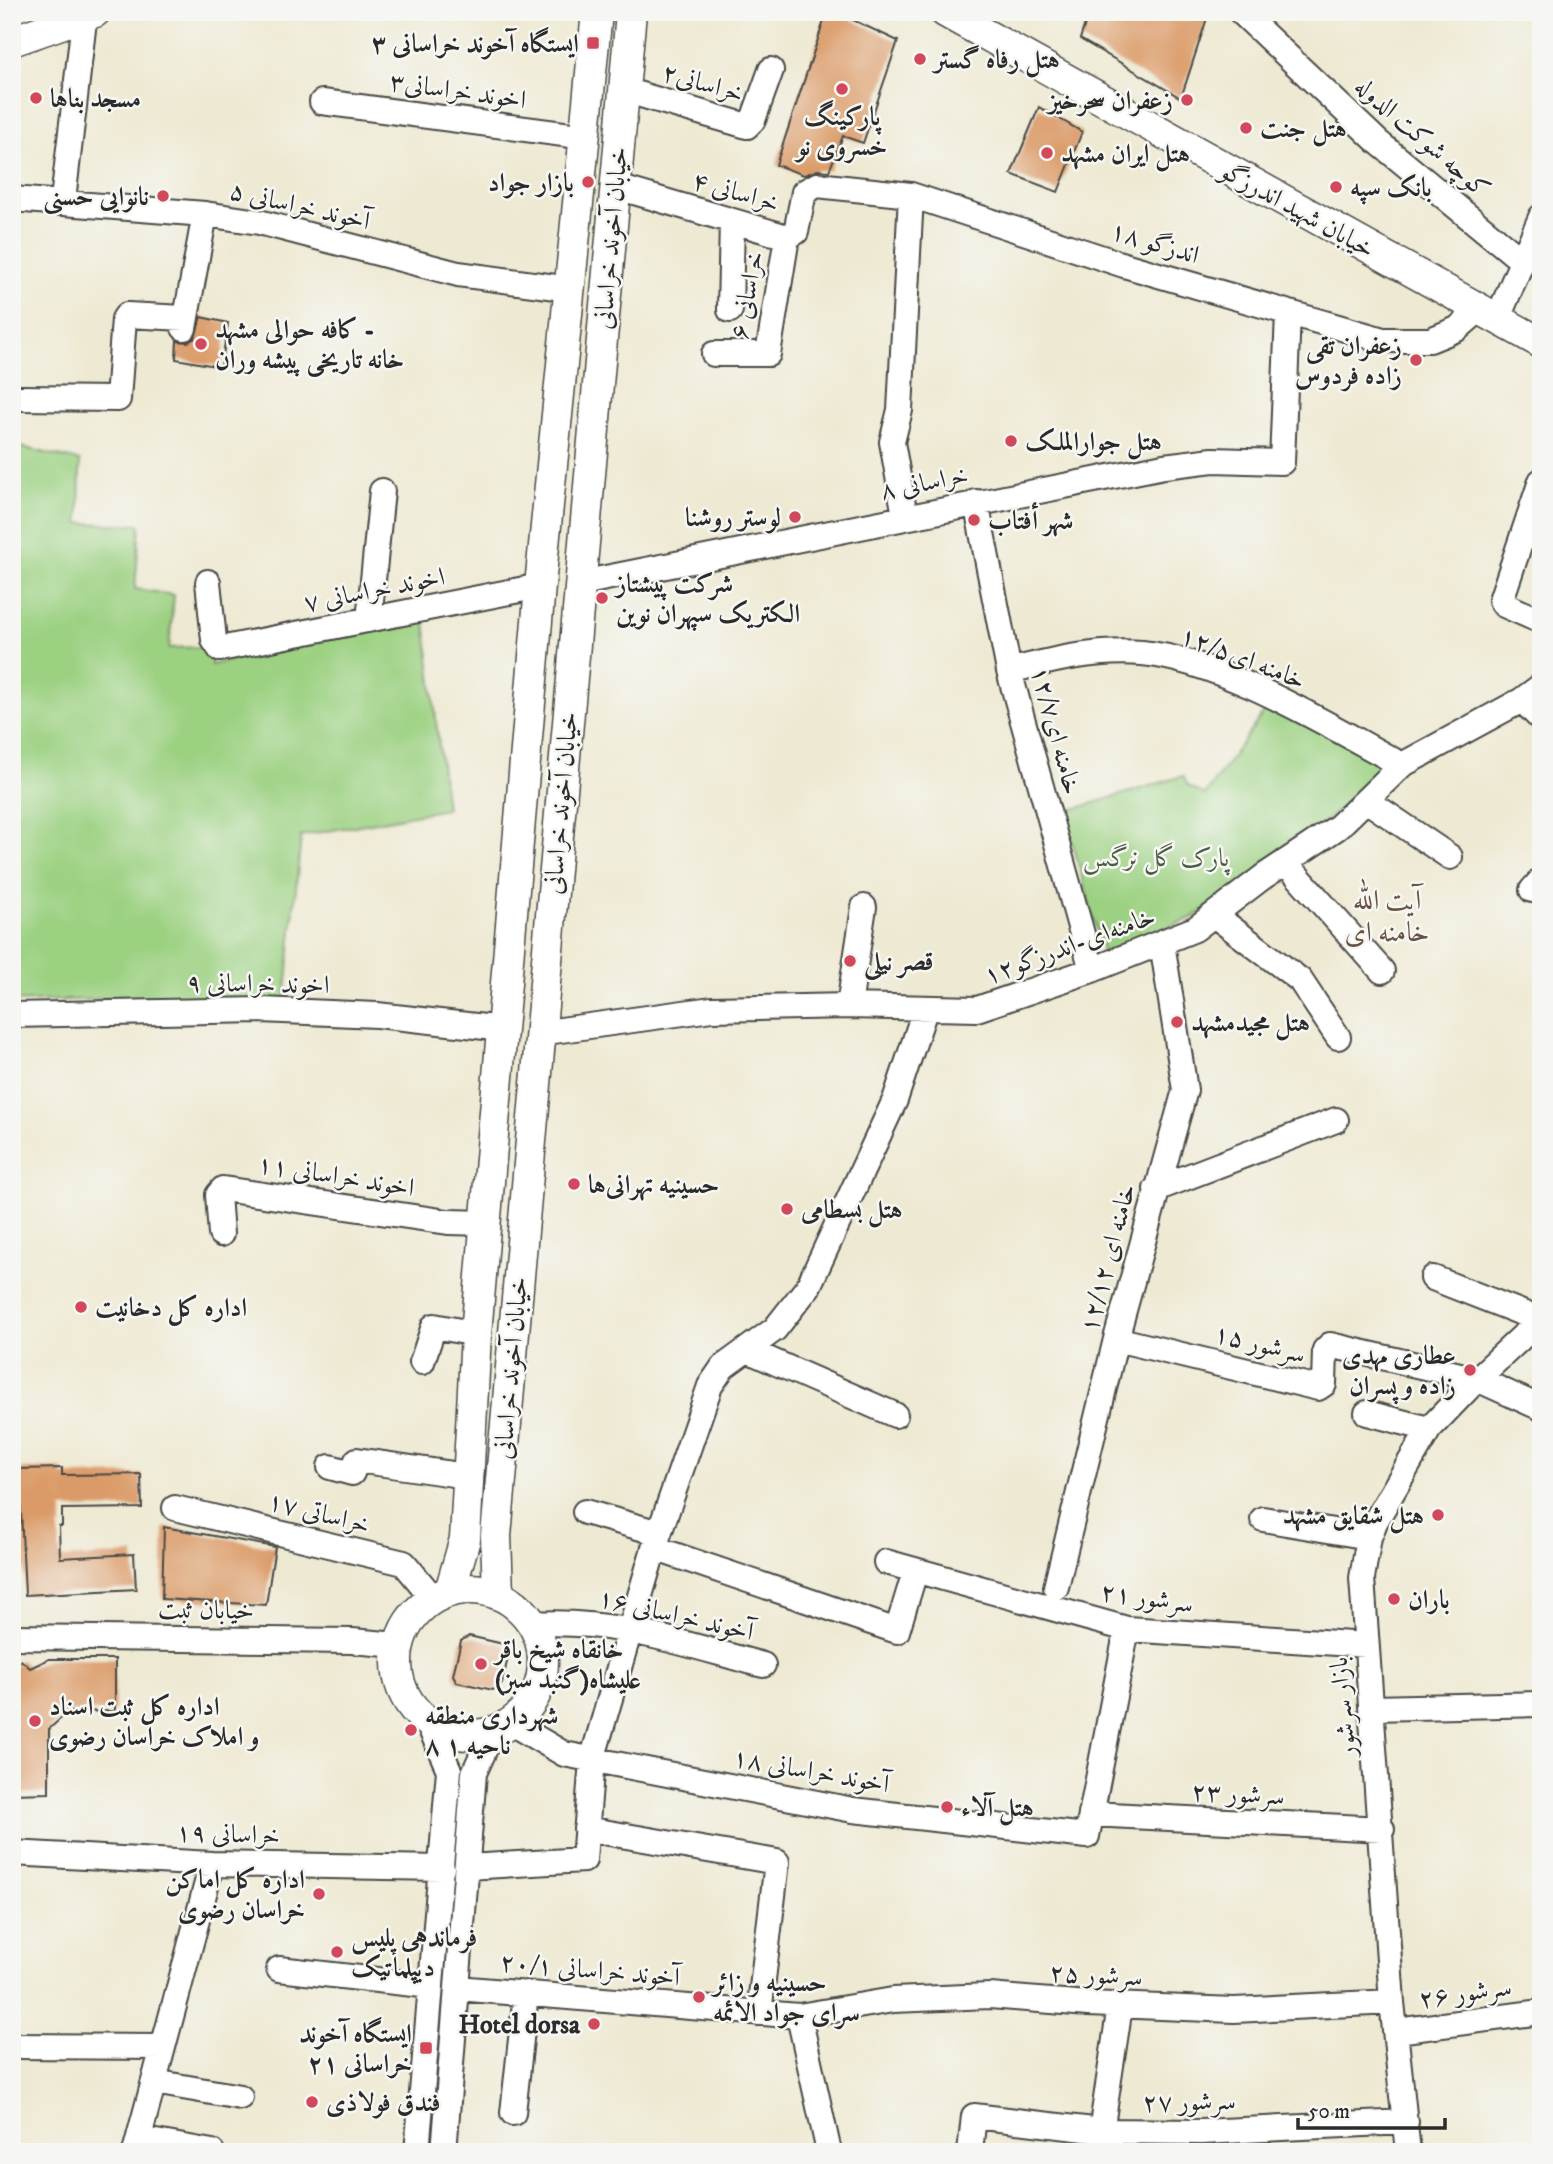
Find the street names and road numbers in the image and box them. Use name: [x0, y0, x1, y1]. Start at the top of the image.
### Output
street label: خراسانی۲: [658, 56, 747, 111]
street label: اخوند خراسانی۳: [387, 66, 528, 117]
street label: کوچه شوکت الدوله: [1347, 70, 1497, 206]
street label: خیابان آخوند خراسانی: [587, 145, 636, 331]
street label: خیابان شهید اندرزگو: [1212, 153, 1380, 266]
street label: خراسانی ۴: [688, 164, 783, 221]
street label: آخوند خراسانی ۵: [226, 174, 375, 239]
street label: اندزگو ۱۸: [1106, 214, 1203, 273]
street label: خراسانی ۶: [723, 248, 772, 342]
street label: خراسانی ۸: [877, 459, 971, 508]
street label: اخوند خراسانی ۷: [301, 561, 448, 620]
street label: خامنه ای۱۲/۵: [1175, 619, 1310, 697]
street label: خامنه ای۱۲/۷: [1023, 662, 1089, 798]
street label: خیابان آخوند خراسانی: [537, 710, 586, 896]
street label: خامنه‌ای-اندرزگو۱۲: [979, 900, 1160, 993]
street label: اخوند خراسانی ۹: [186, 967, 330, 1002]
street label: اخوند خراسانی ۱۱: [255, 1148, 417, 1205]
street label: خامنه ای ۱۲/۱۲: [1073, 1180, 1144, 1336]
street label: خیابان آخوند خراسانی: [487, 1275, 536, 1461]
street label: سرشور ۱۵: [1210, 1317, 1309, 1372]
street label: خراساتی ۱۷: [264, 1485, 373, 1542]
street label: سرشور ۲۱: [1098, 1576, 1195, 1621]
street label: آخوند خراسانی ۱۶: [595, 1582, 759, 1650]
street label: خیابان ثبت: [158, 1593, 254, 1628]
street label: بازار سرشور: [1323, 1655, 1365, 1761]
street label: آخوند خراسانی ۱۸: [730, 1741, 894, 1802]
street label: سرشور ۲۳: [1190, 1776, 1285, 1813]
street label: خراسانی ۱۹: [175, 1816, 281, 1853]
street label: آخوند خراسانی ۲۰/۱: [498, 1946, 684, 1995]
street label: سرشور ۲۵: [1048, 1957, 1143, 1994]
street label: سرشور ۲۶: [1417, 1971, 1514, 2016]
street label: سرشور ۲۷: [1142, 2085, 1236, 2120]

